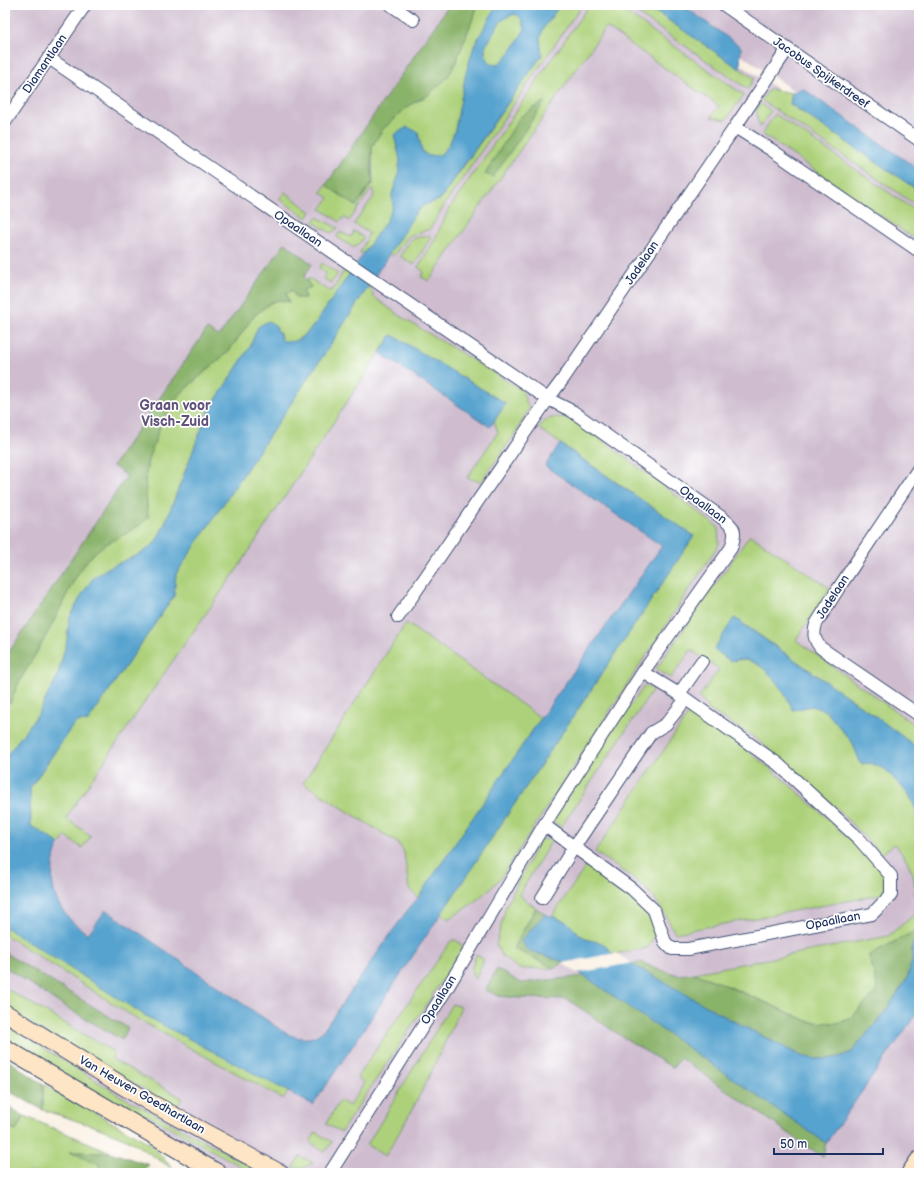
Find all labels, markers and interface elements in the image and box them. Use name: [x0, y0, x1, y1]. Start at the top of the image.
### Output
street label: Diamantlaan: [20, 31, 70, 97]
street label: Jacobus Spijkerdreef: [770, 34, 872, 112]
street label: Opaallaan: [271, 207, 325, 251]
street label: Jadelaan: [622, 238, 662, 288]
district label: Graan voor Visch-Zuid: [139, 397, 211, 430]
street label: Opaallaan: [676, 483, 730, 527]
street label: Jadelaan: [813, 572, 853, 622]
street label: Opaallaan: [804, 908, 862, 934]
street label: Opaallaan: [418, 972, 460, 1027]
street label: Van Heuven Goedhartlaan: [76, 1053, 208, 1137]
scale bar: [774, 1130, 883, 1156]
text: 50 m: [780, 1137, 807, 1152]

